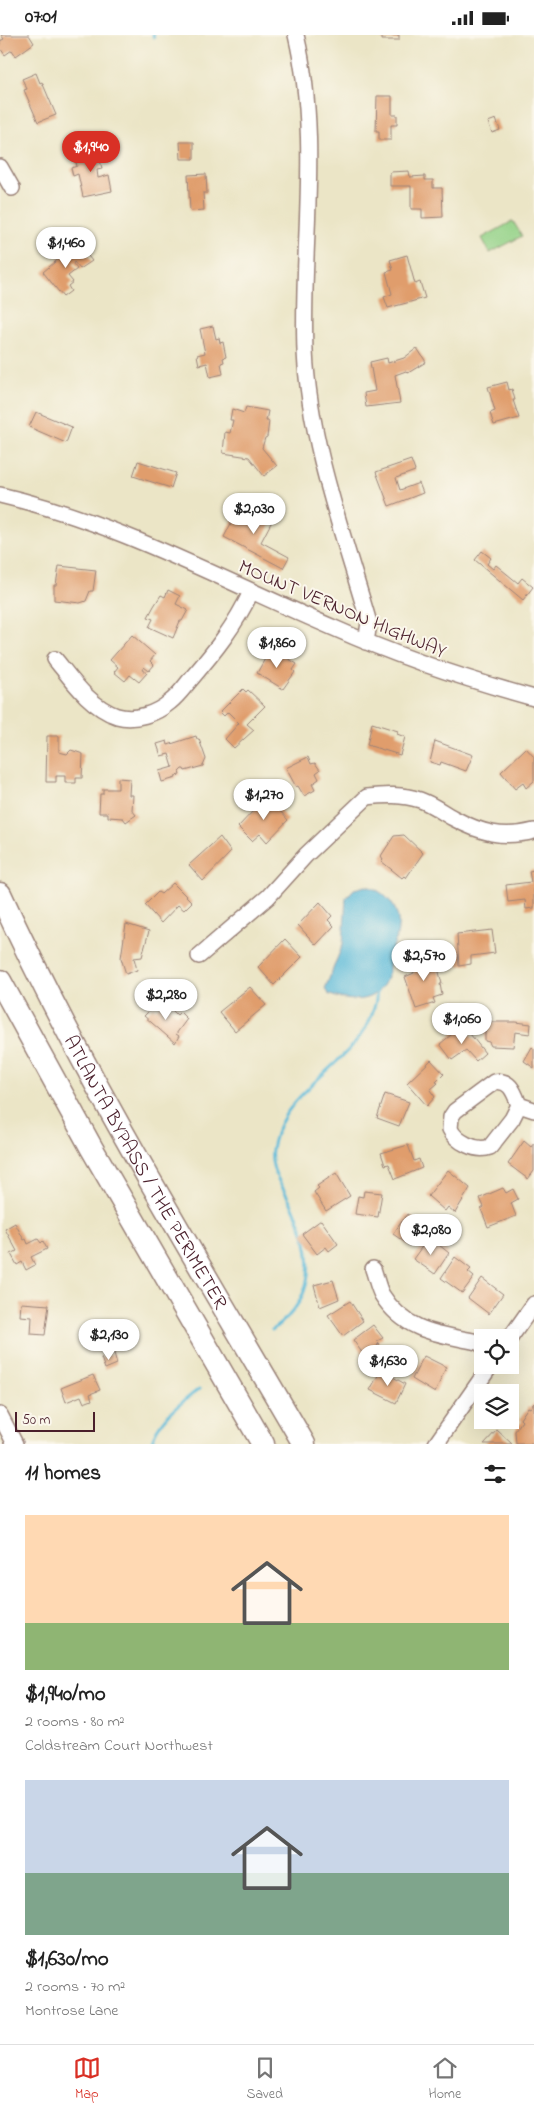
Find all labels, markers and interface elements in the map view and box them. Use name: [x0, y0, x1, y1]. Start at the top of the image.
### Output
text: 07:01: [25, 4, 57, 31]
pin: $1,940: [50, 131, 132, 173]
text: $1,940: [73, 135, 109, 159]
pin: $1,460: [25, 227, 107, 269]
text: $1,460: [47, 231, 85, 255]
pin: $2,030: [213, 493, 295, 535]
text: $2,030: [234, 497, 274, 521]
street label: MOUNT VERNON HIGHWAY: [234, 553, 450, 667]
pin: $1,860: [236, 627, 318, 669]
text: $1,860: [258, 631, 296, 655]
pin: $1,270: [223, 779, 305, 821]
text: $1,270: [245, 783, 283, 807]
pin: $2,570: [383, 939, 465, 982]
text: $2,570: [402, 944, 446, 968]
pin: $2,280: [125, 979, 207, 1021]
text: $2,280: [145, 983, 187, 1007]
pin: $1,060: [421, 1003, 503, 1045]
text: $1,060: [443, 1007, 481, 1031]
street label: ATLANTA BYPASS / THE PERIMETER: [55, 1031, 234, 1316]
pin: $2,080: [390, 1213, 472, 1256]
text: $2,080: [411, 1218, 451, 1242]
pin: $2,130: [68, 1319, 150, 1361]
text: $2,130: [90, 1323, 129, 1347]
map controls: [474, 1329, 519, 1429]
button: locate: [474, 1329, 519, 1374]
pin: $1,630: [347, 1345, 429, 1387]
text: $1,630: [369, 1349, 407, 1373]
button: layers: [474, 1384, 519, 1429]
scale bar: [15, 1409, 95, 1432]
text: 50 m: [22, 1410, 50, 1431]
text: 11 homes: [25, 1459, 101, 1489]
icon: filters: [481, 1460, 509, 1488]
icon: home: [222, 1548, 312, 1638]
text: $1,940/mo: [25, 1680, 106, 1710]
text: 2 rooms · 80 m²: [25, 1710, 125, 1734]
text: Coldstream Court Northwest: [25, 1734, 213, 1758]
icon: home: [222, 1813, 312, 1903]
text: $1,630/mo: [25, 1945, 109, 1975]
text: 2 rooms · 70 m²: [25, 1975, 125, 1999]
text: Montrose Lane: [25, 1999, 119, 2023]
tab: Map: [73, 2054, 101, 2105]
tab: Saved: [246, 2054, 283, 2105]
tab: Home: [429, 2054, 461, 2105]

